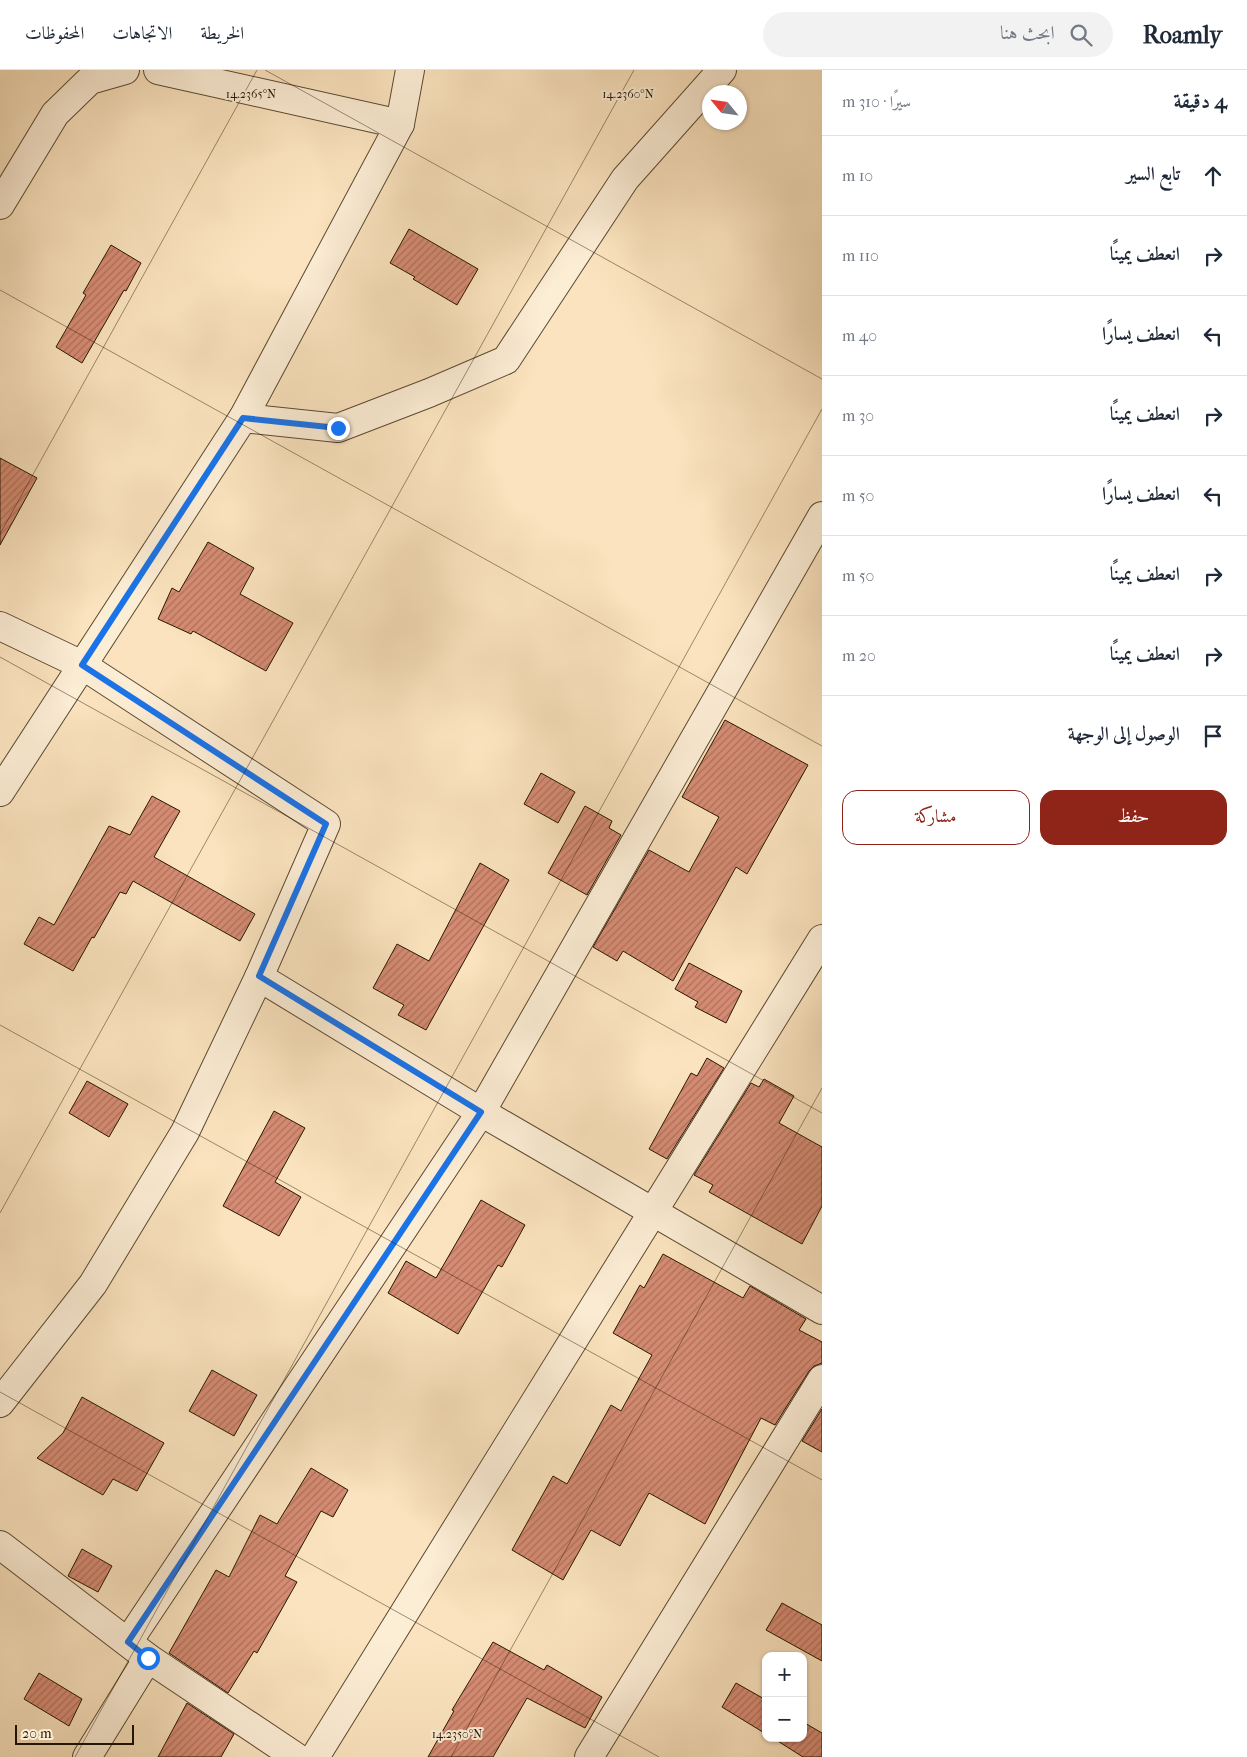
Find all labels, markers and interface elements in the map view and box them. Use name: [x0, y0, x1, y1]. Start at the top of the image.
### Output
search box: [763, 12, 1113, 57]
icon: search: [1067, 21, 1095, 49]
text: Roamly: [1143, 21, 1222, 49]
text: ابحث هنا: [1000, 22, 1055, 44]
text: المحفوظات: [25, 23, 84, 44]
text: الاتجاهات: [112, 23, 172, 44]
text: الخريطة: [200, 23, 244, 44]
north arrow: [702, 85, 747, 130]
text: 14.2365°N: [226, 87, 276, 101]
text: 14.2360°N: [602, 87, 654, 101]
text: 4 دقيقة: [1173, 89, 1227, 113]
text: سيرًا · 310 m: [842, 92, 911, 111]
icon: ahead: [1199, 162, 1227, 190]
text: تابع السير: [1126, 163, 1180, 185]
text: 10 m: [842, 166, 873, 185]
icon: right: [1199, 242, 1227, 270]
text: انعطف يمينًا: [1110, 243, 1180, 265]
text: 110 m: [842, 246, 879, 265]
icon: left: [1199, 322, 1227, 350]
text: انعطف يسارًا: [1102, 323, 1180, 345]
text: 40 m: [842, 326, 877, 345]
icon: right: [1199, 402, 1227, 430]
text: انعطف يمينًا: [1110, 403, 1180, 425]
text: 30 m: [842, 406, 874, 425]
route end: [327, 417, 350, 440]
icon: left: [1199, 482, 1227, 510]
text: انعطف يسارًا: [1102, 483, 1180, 505]
text: 50 m: [842, 486, 874, 505]
icon: right: [1199, 562, 1227, 590]
text: انعطف يمينًا: [1110, 563, 1180, 585]
text: 50 m: [842, 566, 874, 585]
icon: right: [1199, 642, 1227, 670]
text: انعطف يمينًا: [1110, 643, 1180, 665]
text: 20 m: [842, 646, 876, 665]
icon: arrive: [1199, 722, 1227, 750]
text: الوصول إلى الوجهة: [1068, 723, 1180, 745]
button: مشاركة: [842, 790, 1030, 845]
button: حفظ: [1040, 790, 1227, 845]
route start: [137, 1647, 160, 1670]
map controls: [762, 1652, 807, 1742]
button: +: [762, 1652, 807, 1697]
button: −: [762, 1697, 807, 1742]
scale bar: [15, 1722, 134, 1745]
text: 20 m: [22, 1725, 52, 1742]
text: 14.2350°N: [432, 1727, 482, 1741]

